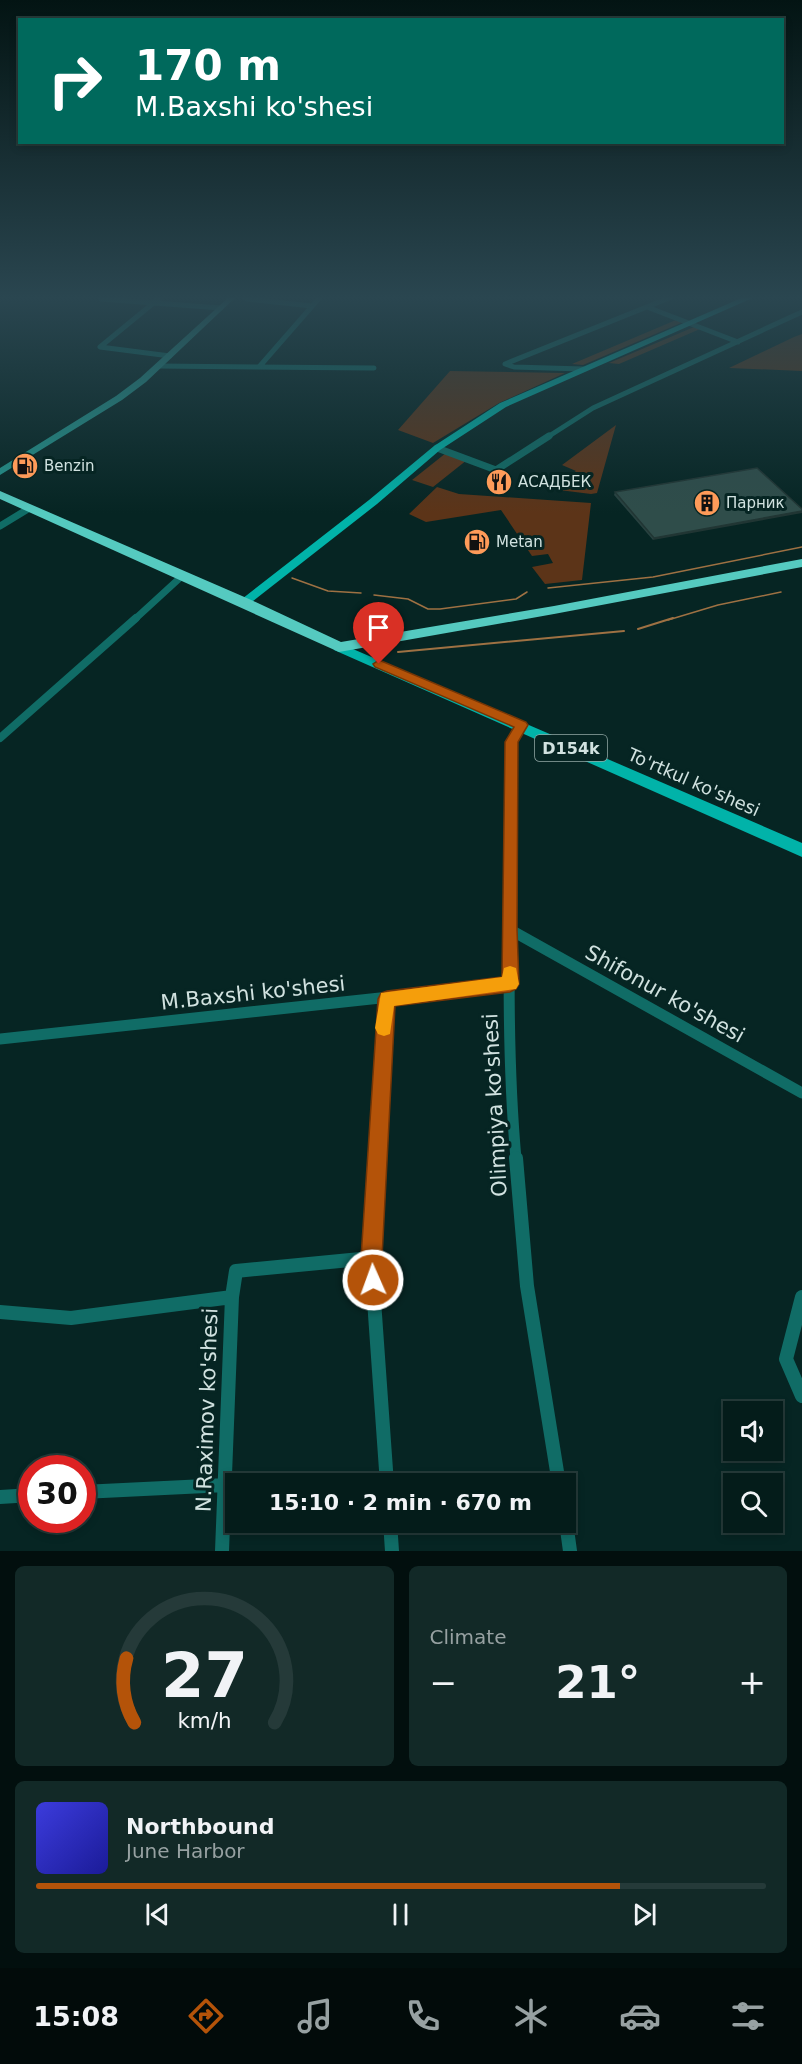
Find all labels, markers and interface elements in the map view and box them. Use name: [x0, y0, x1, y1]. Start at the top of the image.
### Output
text: 170 m: [135, 41, 281, 90]
icon: right: [36, 42, 114, 120]
text: M.Baxshi ko'shesi: [135, 91, 373, 122]
fuel station icon: Benzin: [10, 451, 40, 481]
place label: Benzin: [44, 457, 95, 475]
restaurant icon: АСАДБЕК: [484, 467, 514, 497]
place label: АСАДБЕК: [518, 473, 591, 491]
building icon: Парник: [692, 488, 722, 518]
place label: Парник: [726, 494, 785, 512]
fuel station icon: Metan: [462, 527, 492, 557]
place label: Metan: [496, 533, 543, 551]
pin: [353, 602, 404, 664]
icon: arrive: [362, 611, 395, 644]
road number: D154k: [535, 735, 607, 761]
street label: To'rtkul ko'shesi: [624, 743, 763, 821]
street label: Shifonur ko'shesi: [581, 940, 749, 1048]
street label: M.Baxshi ko'shesi: [160, 971, 346, 1015]
street label: Olimpiya ko'shesi: [478, 1013, 512, 1197]
position arrow: [341, 1248, 405, 1312]
street label: N.Raximov ko'shesi: [191, 1308, 223, 1512]
map controls: [723, 1401, 783, 1533]
button: sound: [723, 1401, 783, 1461]
speed limit sign: 30: [18, 1455, 96, 1533]
button: search: [723, 1473, 783, 1533]
text: 15:10 · 2 min · 670 m: [269, 1490, 532, 1515]
text: Climate: [430, 1625, 506, 1649]
text: 27: [161, 1639, 248, 1712]
text: 21°: [555, 1656, 640, 1709]
text: −: [430, 1663, 457, 1702]
text: +: [738, 1663, 766, 1702]
text: km/h: [177, 1708, 231, 1733]
text: Northbound: [126, 1814, 275, 1839]
text: June Harbor: [126, 1839, 245, 1863]
icon: previous: [141, 1898, 174, 1931]
icon: pause: [384, 1898, 417, 1931]
icon: next: [628, 1898, 661, 1931]
icon: directions: [185, 1995, 227, 2037]
icon: music: [294, 1995, 336, 2037]
icon: phone: [402, 1995, 444, 2037]
icon: climate: [510, 1995, 552, 2037]
icon: car: [619, 1995, 661, 2037]
icon: filters: [727, 1995, 769, 2037]
text: 15:08: [33, 2001, 119, 2032]

